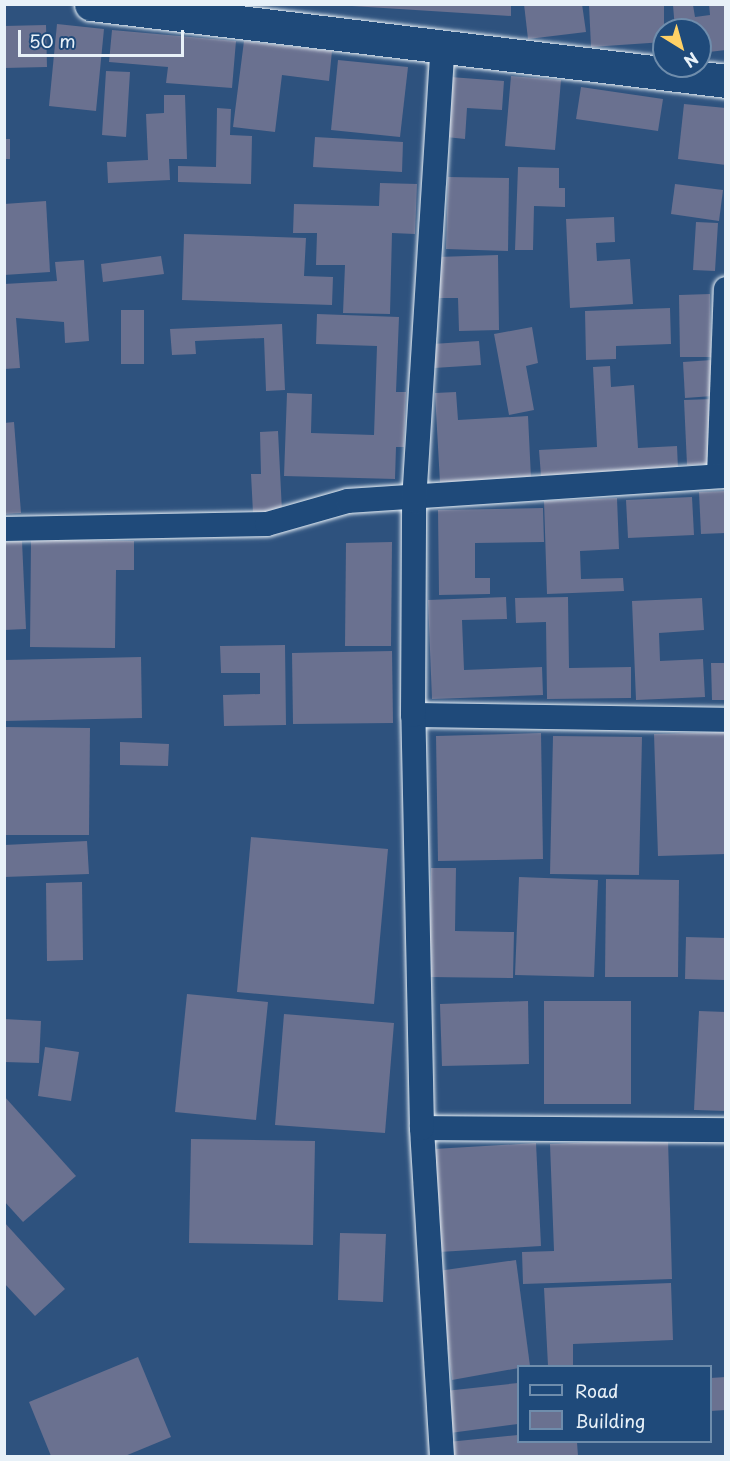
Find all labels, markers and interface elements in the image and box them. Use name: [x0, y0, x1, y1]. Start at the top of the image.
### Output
scale bar: [21, 18, 188, 56]
north arrow: [652, 18, 712, 78]
text: 50 m: [29, 27, 76, 54]
text: N: [679, 47, 704, 74]
legend: [517, 1365, 712, 1443]
text: Road: [575, 1377, 619, 1404]
text: Building: [575, 1407, 645, 1434]

